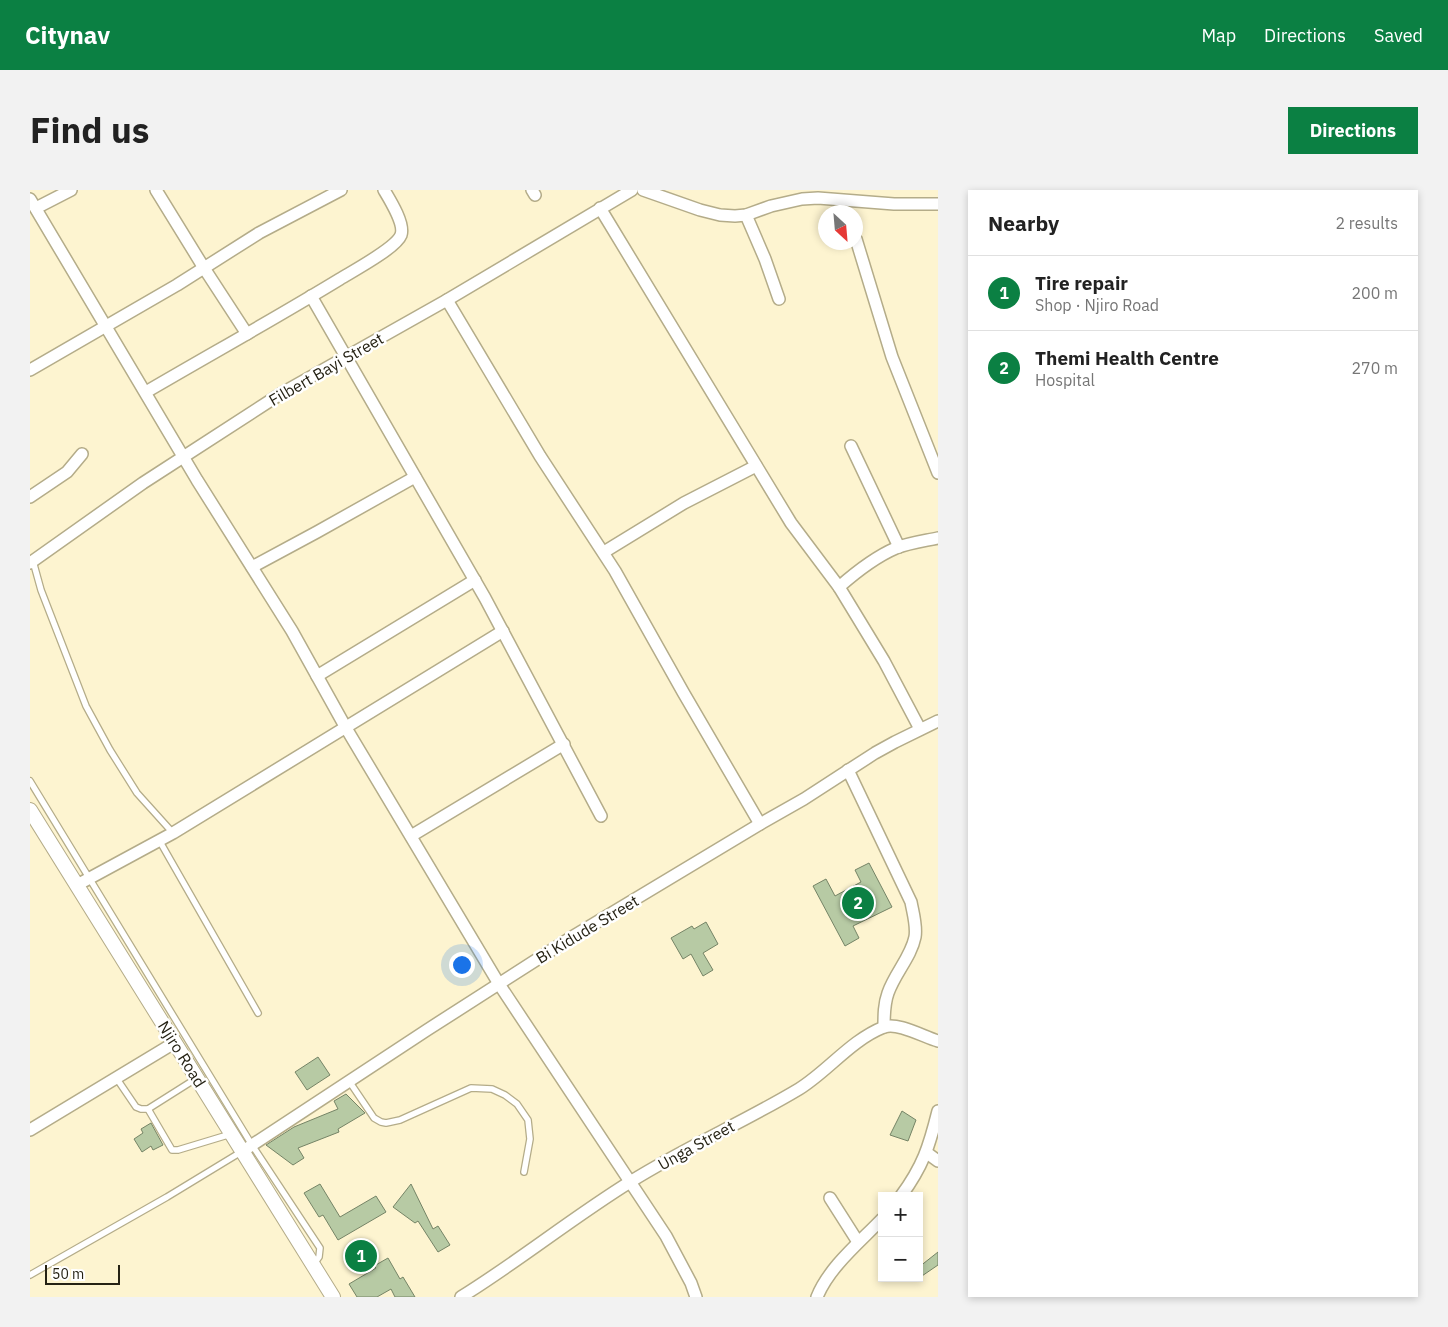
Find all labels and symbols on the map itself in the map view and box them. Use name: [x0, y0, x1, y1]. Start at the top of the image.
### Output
north arrow: [818, 205, 863, 250]
street label: Filbert Bayi Street: [265, 328, 387, 410]
pin: 2: [842, 884, 874, 922]
street label: Bi Kidude Street: [532, 890, 642, 968]
your location: [449, 952, 475, 978]
street label: Njiro Road: [154, 1017, 210, 1091]
street label: Unga Street: [654, 1116, 738, 1174]
pin: 1: [345, 1237, 377, 1275]
scale bar: [45, 1262, 120, 1285]

